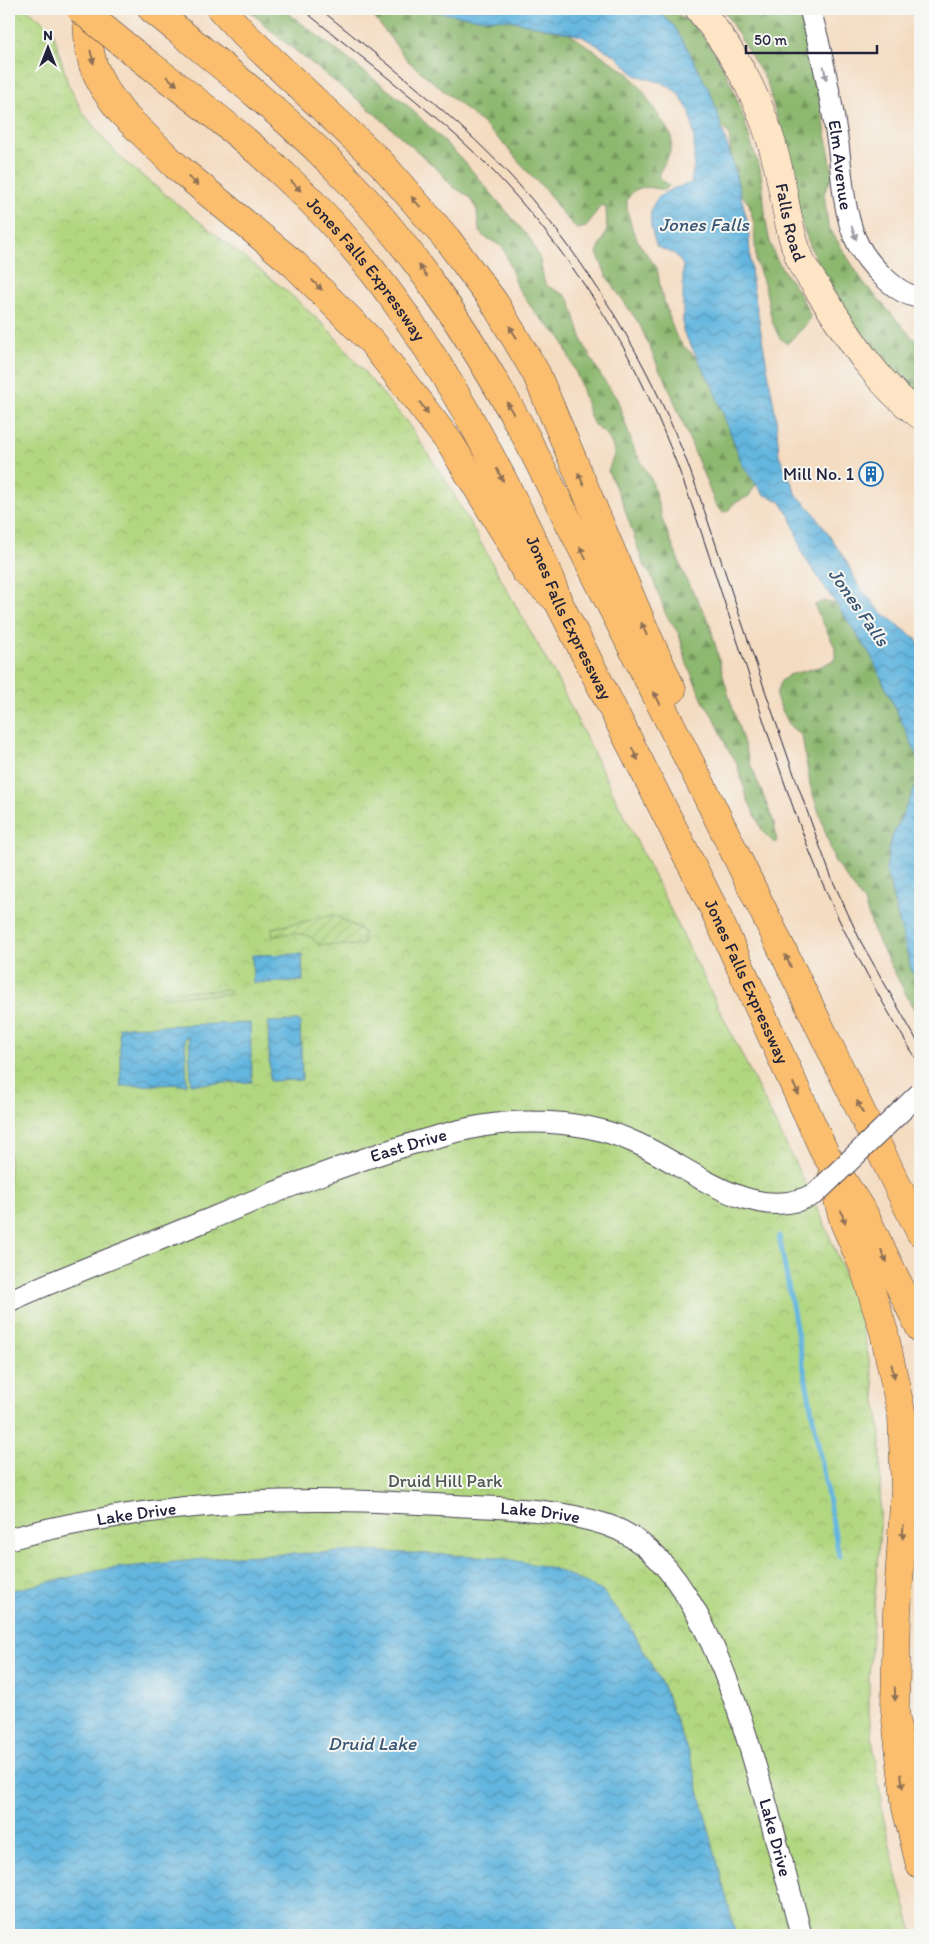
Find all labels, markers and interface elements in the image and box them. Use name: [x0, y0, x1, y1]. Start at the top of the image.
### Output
north arrow: [22, 22, 72, 72]
scale bar: [746, 22, 878, 54]
text: N: [43, 27, 53, 44]
text: 50 m: [754, 31, 787, 49]
one-way arrow: [88, 50, 96, 65]
one-way arrow: [822, 66, 830, 82]
one-way arrow: [165, 76, 178, 87]
street label: Elm Avenue: [823, 118, 857, 212]
one-way arrow: [186, 175, 199, 186]
one-way arrow: [290, 180, 302, 192]
street label: Falls Road: [771, 181, 811, 265]
street label: Jones Falls Expressway: [302, 192, 431, 346]
one-way arrow: [410, 196, 422, 208]
water label: Jones Falls: [659, 213, 751, 236]
one-way arrow: [850, 226, 858, 241]
one-way arrow: [418, 264, 428, 278]
one-way arrow: [311, 279, 323, 291]
one-way arrow: [509, 325, 518, 338]
one-way arrow: [419, 401, 429, 415]
one-way arrow: [506, 401, 514, 416]
building icon: Mill No. 1: [858, 461, 884, 487]
place label: Mill No. 1: [783, 463, 854, 485]
one-way arrow: [496, 467, 504, 482]
one-way arrow: [577, 471, 585, 486]
street label: Jones Falls Expressway: [521, 532, 617, 704]
one-way arrow: [579, 546, 587, 560]
water label: Jones Falls: [824, 564, 895, 652]
one-way arrow: [640, 622, 648, 636]
one-way arrow: [653, 691, 661, 705]
one-way arrow: [631, 746, 639, 761]
street label: Jones Falls Expressway: [700, 895, 794, 1068]
one-way arrow: [784, 954, 792, 969]
one-way arrow: [793, 1082, 801, 1096]
one-way arrow: [856, 1100, 864, 1114]
street label: East Drive: [367, 1123, 449, 1167]
one-way arrow: [839, 1209, 847, 1224]
one-way arrow: [880, 1249, 888, 1263]
one-way arrow: [889, 1363, 897, 1378]
park label: Druid Hill Park: [388, 1470, 503, 1492]
street label: Lake Drive: [95, 1497, 177, 1530]
street label: Lake Drive: [500, 1497, 582, 1528]
one-way arrow: [899, 1524, 907, 1540]
one-way arrow: [891, 1687, 899, 1703]
water label: Druid Lake: [328, 1732, 417, 1755]
one-way arrow: [898, 1773, 906, 1789]
street label: Lake Drive: [754, 1796, 796, 1879]

